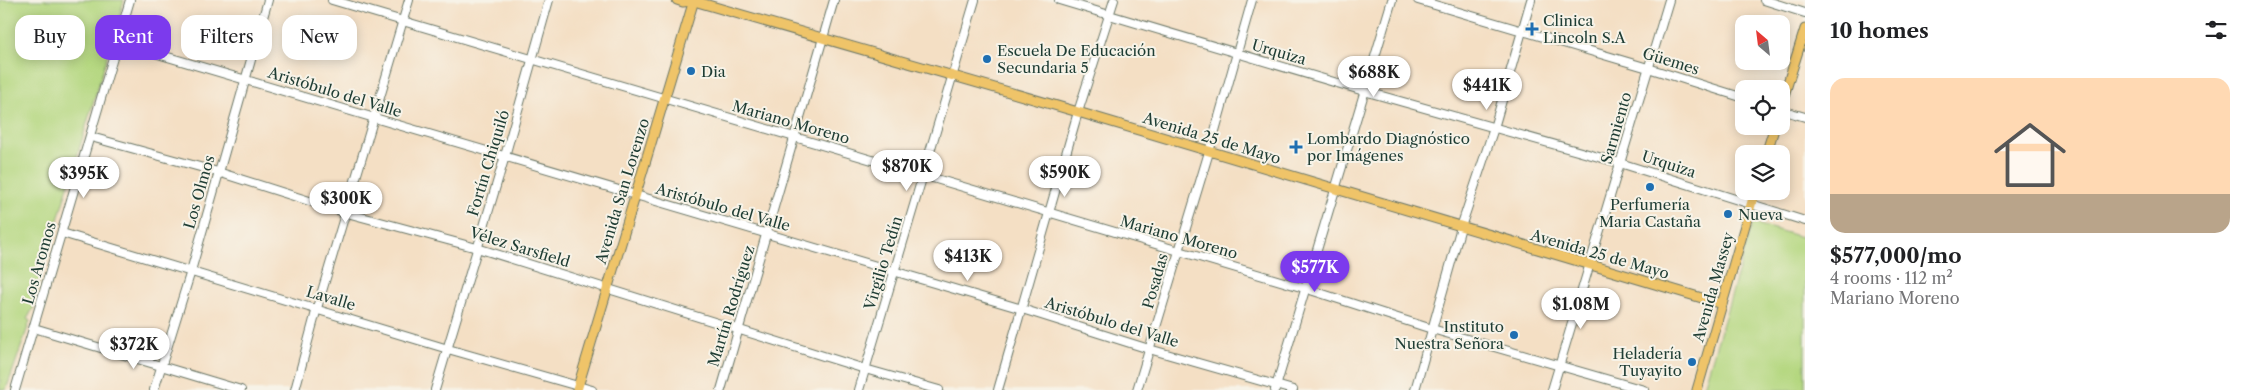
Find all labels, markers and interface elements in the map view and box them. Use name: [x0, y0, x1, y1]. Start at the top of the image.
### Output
place label: Clinica Lincoln S.A: [1543, 11, 1627, 47]
chip: Buy: [15, 15, 85, 60]
chip: Rent: [95, 15, 171, 60]
chip: Filters: [181, 15, 272, 60]
chip: New: [282, 15, 357, 60]
north arrow: [1735, 15, 1790, 70]
map controls: [1735, 15, 1790, 200]
icon: filters: [2202, 16, 2230, 44]
text: 10 homes: [1830, 18, 1929, 43]
marker: Clinica Lincoln S.A: [1525, 22, 1539, 36]
street label: Urquiza: [1250, 35, 1309, 69]
place label: Escuela De Educación Secundaria 5: [997, 41, 1156, 77]
street label: Güemes: [1640, 43, 1702, 79]
marker: Escuela De Educación Secundaria 5: [981, 53, 993, 65]
pin: $688K: [1339, 56, 1409, 98]
street label: Aristóbulo del Valle: [265, 62, 404, 121]
place label: Dia: [701, 62, 726, 81]
text: $688K: [1349, 62, 1399, 82]
marker: Dia: [685, 65, 697, 77]
pin: $441K: [1452, 68, 1522, 111]
text: $441K: [1463, 75, 1511, 95]
button: locate: [1735, 80, 1790, 135]
street label: Sarmiento: [1597, 90, 1635, 166]
street label: Mariano Moreno: [730, 96, 852, 148]
street label: Fortín Chiquiló: [463, 108, 513, 218]
street label: Avenida 25 de Mayo: [1140, 108, 1283, 168]
icon: home: [1985, 110, 2075, 200]
street label: Avenida San Lorenzo: [591, 116, 653, 267]
place label: Lombardo Diagnóstico por Imágenes: [1307, 129, 1470, 165]
marker: Lombardo Diagnóstico por Imágenes: [1289, 140, 1303, 154]
button: layers: [1735, 145, 1790, 200]
street label: Urquiza: [1640, 146, 1699, 182]
pin: $870K: [872, 150, 942, 192]
street label: Los Olmos: [179, 153, 219, 231]
pin: $395K: [49, 156, 119, 199]
text: $870K: [882, 156, 932, 176]
pin: $590K: [1030, 156, 1100, 198]
text: $590K: [1040, 162, 1090, 182]
text: $395K: [59, 163, 109, 183]
street label: Aristóbulo del Valle: [653, 178, 792, 235]
marker: Perfumería Maria Castaña: [1644, 181, 1656, 193]
pin: $300K: [311, 182, 381, 224]
text: $300K: [320, 188, 372, 208]
place label: Perfumería Maria Castaña: [1599, 195, 1701, 231]
place label: Nueva: [1738, 205, 1783, 224]
marker: Nueva: [1722, 208, 1734, 220]
street label: Mariano Moreno: [1118, 211, 1240, 263]
street label: Virgilio Tedín: [859, 213, 906, 313]
street label: Los Aromos: [18, 219, 60, 307]
street label: Vélez Sarsfield: [467, 222, 572, 271]
street label: Avenida 25 de Mayo: [1528, 225, 1671, 283]
street label: Avenida Massey: [1688, 229, 1738, 345]
pin: $413K: [933, 240, 1003, 282]
street label: Martín Rodríguez: [704, 243, 759, 369]
text: $577,000/mo: [1830, 243, 1962, 268]
text: $413K: [944, 246, 992, 266]
pin: $577K: [1280, 250, 1350, 293]
street label: Posadas: [1138, 251, 1172, 311]
text: $577K: [1291, 257, 1339, 277]
text: 4 rooms · 112 m²: [1830, 268, 1953, 288]
street label: Lavalle: [304, 282, 358, 314]
pin: $1.08M: [1540, 288, 1622, 330]
text: Mariano Moreno: [1830, 288, 1960, 308]
street label: Aristóbulo del Valle: [1042, 292, 1181, 351]
text: $1.08M: [1552, 294, 1610, 314]
place label: Instituto Nuestra Señora: [1395, 317, 1504, 353]
pin: $372K: [99, 328, 169, 370]
marker: Instituto Nuestra Señora: [1508, 329, 1520, 341]
text: $372K: [110, 334, 158, 354]
place label: Heladería Tuyayito: [1612, 344, 1682, 380]
marker: Heladería Tuyayito: [1686, 356, 1698, 368]

